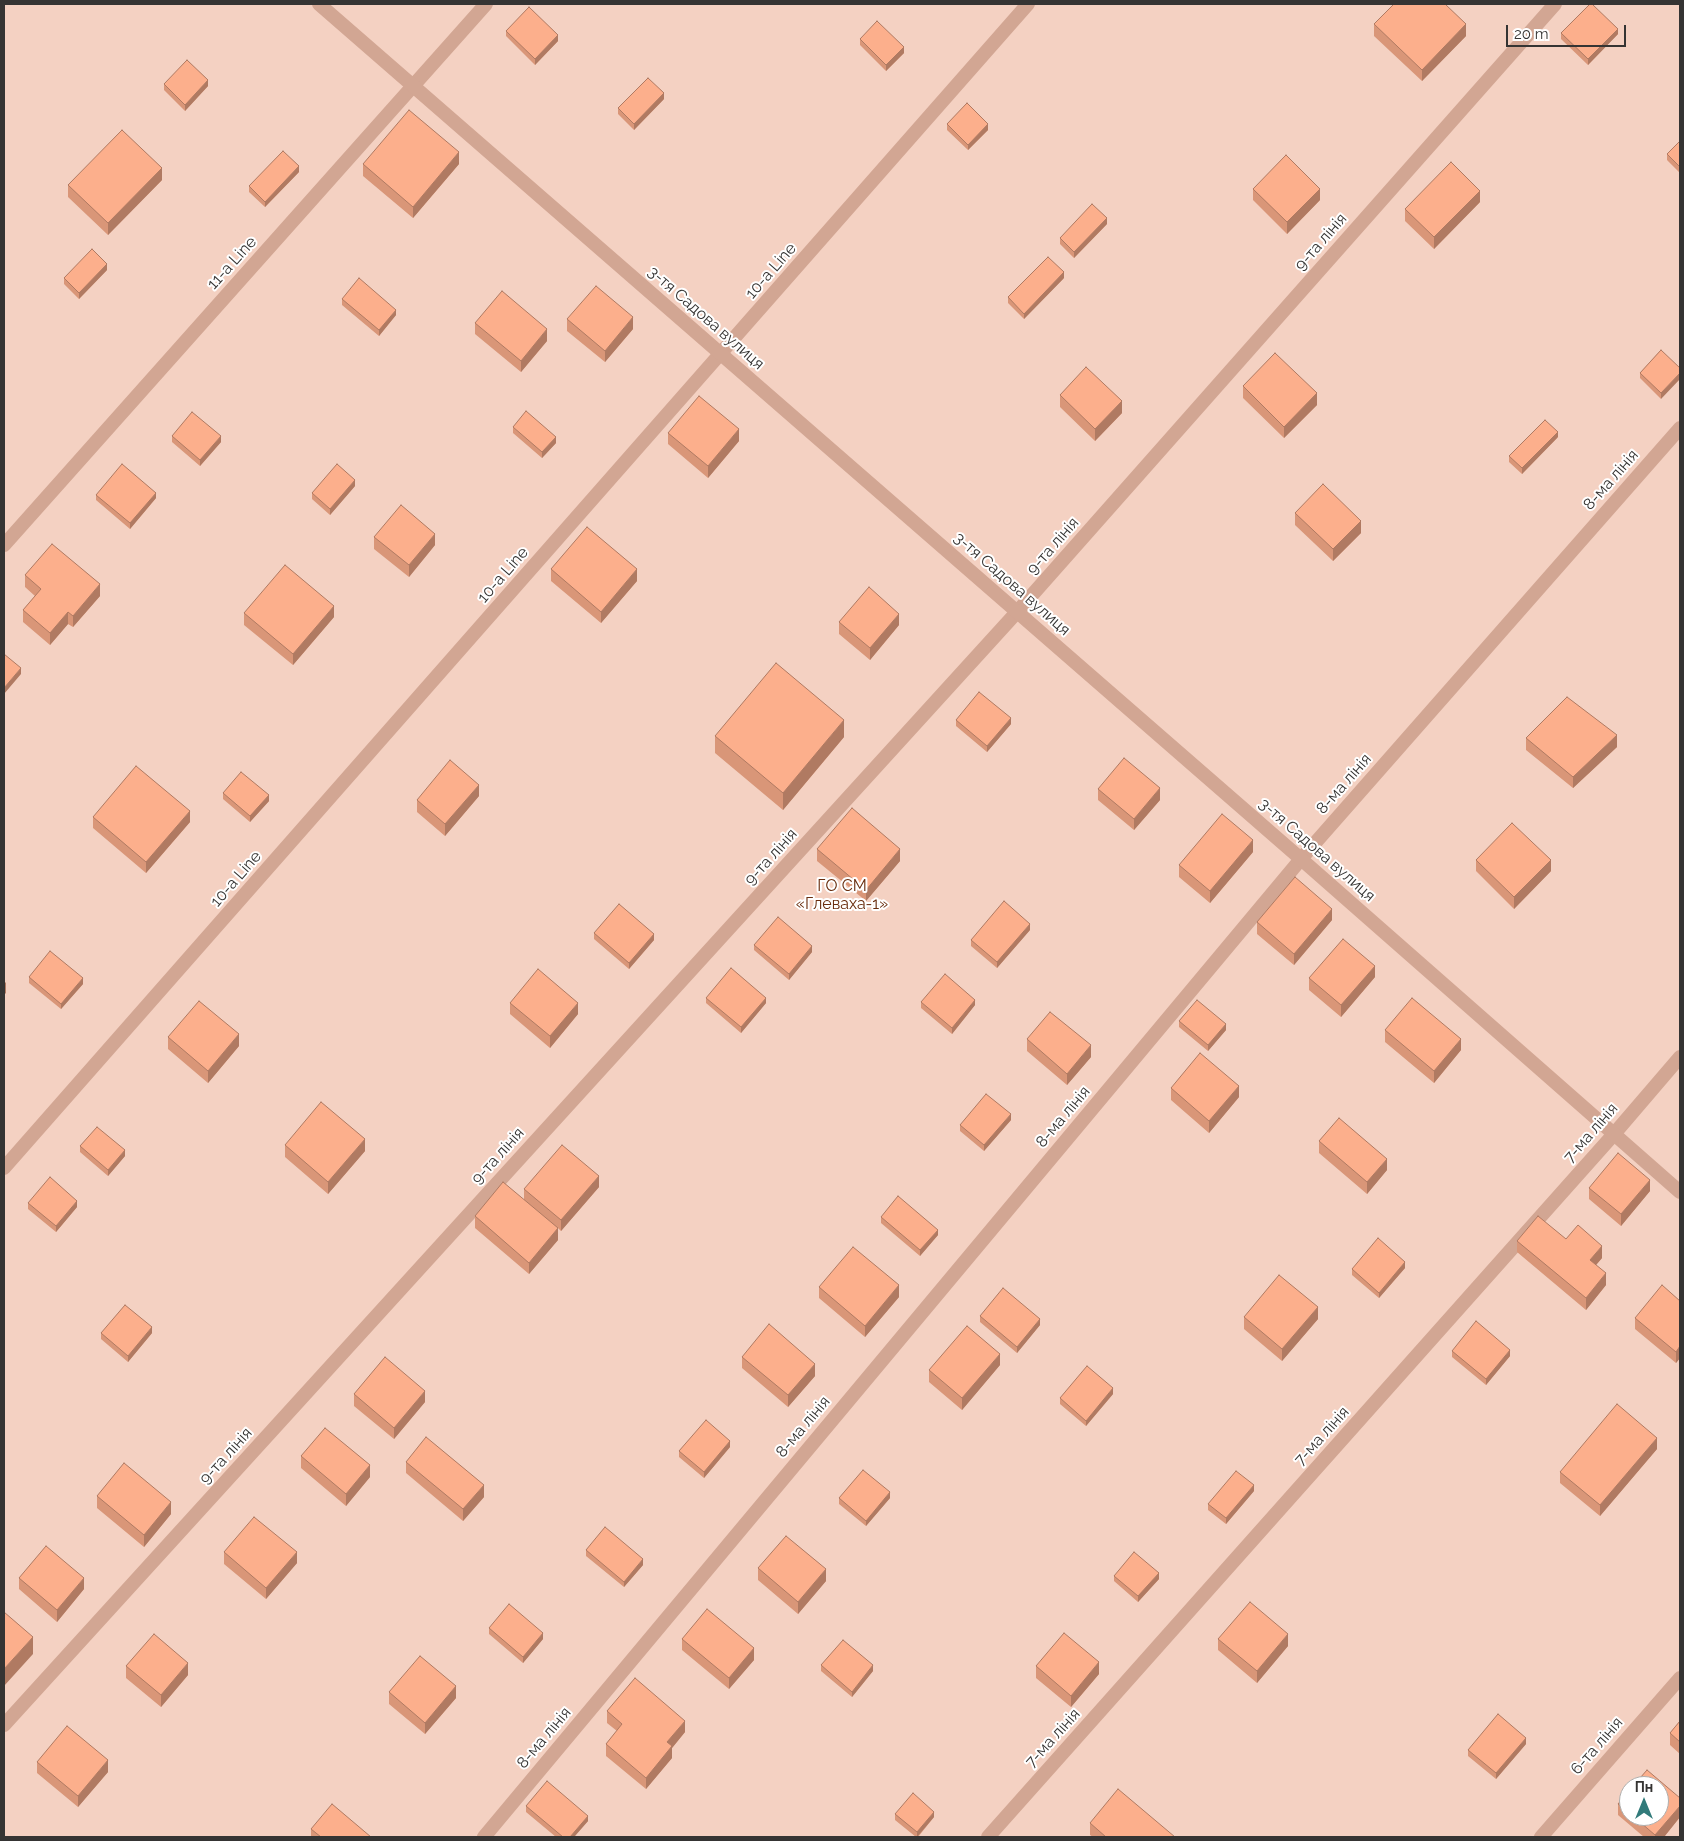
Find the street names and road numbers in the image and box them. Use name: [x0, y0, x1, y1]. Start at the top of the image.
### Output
street label: 9-та лінія: [1291, 209, 1351, 275]
street label: 11-a Line: [203, 233, 261, 293]
street label: 10-a Line: [742, 239, 800, 303]
street label: 3-тя Садова вулиця: [644, 262, 768, 374]
street label: 8-ма лінія: [1579, 446, 1643, 514]
street label: 9-та лінія: [1023, 513, 1083, 579]
street label: 3-тя Садова вулиця: [950, 528, 1074, 640]
street label: 10-a Line: [474, 543, 532, 607]
street label: 8-ма лінія: [1312, 750, 1376, 818]
street label: 3-тя Садова вулиця: [1255, 794, 1379, 906]
street label: 9-та лінія: [741, 825, 801, 889]
street label: 10-a Line: [207, 847, 265, 911]
street label: 8-ма лінія: [1032, 1083, 1094, 1151]
street label: 7-ма лінія: [1560, 1099, 1622, 1167]
street label: 9-та лінія: [468, 1124, 528, 1188]
street label: 8-ма лінія: [772, 1393, 834, 1461]
street label: 7-ма лінія: [1291, 1403, 1353, 1469]
street label: 9-та лінія: [196, 1424, 256, 1488]
street label: 8-ма лінія: [513, 1704, 575, 1772]
street label: 7-ма лінія: [1022, 1705, 1084, 1771]
street label: 6-та лінія: [1567, 1713, 1627, 1779]

